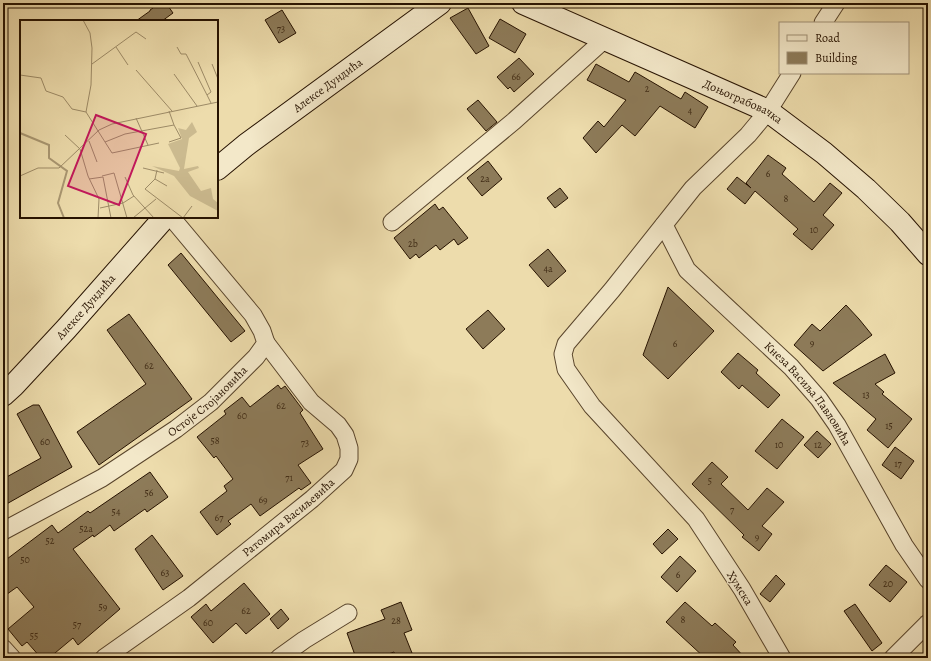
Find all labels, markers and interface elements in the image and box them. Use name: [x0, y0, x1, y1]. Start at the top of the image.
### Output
inset map: [20, 20, 218, 218]
house number: 73: [277, 22, 285, 35]
legend: [779, 22, 909, 74]
text: Road: [815, 30, 841, 46]
text: Building: [815, 50, 857, 66]
street label: Алексе Дундића: [289, 54, 366, 117]
house number: 66: [511, 70, 521, 83]
street label: Доњограбовачка: [701, 75, 786, 128]
house number: 2: [645, 82, 650, 95]
house number: 4: [688, 104, 693, 117]
house number: 6: [766, 167, 771, 180]
house number: 2a: [480, 172, 490, 185]
house number: 8: [784, 192, 789, 205]
house number: 10: [810, 223, 818, 236]
house number: 2b: [408, 237, 418, 250]
house number: 4a: [543, 262, 553, 275]
street label: Алексе Дундића: [52, 270, 119, 344]
house number: 9: [810, 336, 815, 349]
house number: 6: [673, 337, 678, 350]
street label: Кнеза Васиља Павловића: [761, 338, 855, 449]
house number: 62: [144, 359, 154, 372]
street label: Остоје Стојановића: [164, 362, 251, 440]
house number: 13: [862, 388, 870, 401]
house number: 62: [276, 399, 286, 412]
house number: 60: [237, 409, 247, 422]
house number: 15: [885, 419, 893, 432]
house number: 58: [210, 434, 220, 447]
house number: 60: [40, 435, 50, 448]
house number: 73: [301, 436, 309, 449]
house number: 10: [775, 438, 783, 451]
house number: 12: [814, 438, 822, 451]
house number: 17: [894, 457, 903, 470]
house number: 71: [285, 471, 293, 484]
street label: Ратомира Васиљевића: [239, 474, 338, 560]
house number: 5: [708, 474, 712, 487]
house number: 56: [145, 486, 154, 499]
house number: 69: [258, 493, 268, 506]
house number: 7: [730, 503, 735, 516]
house number: 54: [112, 505, 121, 518]
house number: 67: [215, 511, 224, 524]
house number: 52a: [79, 522, 93, 535]
house number: 9: [755, 530, 760, 543]
house number: 52: [45, 534, 55, 547]
house number: 50: [20, 553, 30, 566]
house number: 63: [161, 566, 169, 579]
house number: 6: [676, 568, 681, 581]
street label: Хумска: [723, 568, 757, 609]
house number: 20: [883, 577, 893, 590]
house number: 59: [99, 600, 108, 613]
house number: 62: [241, 604, 251, 617]
house number: 8: [681, 613, 686, 626]
house number: 28: [391, 614, 401, 627]
house number: 60: [203, 616, 213, 629]
house number: 57: [73, 618, 82, 631]
house number: 55: [30, 629, 38, 642]

